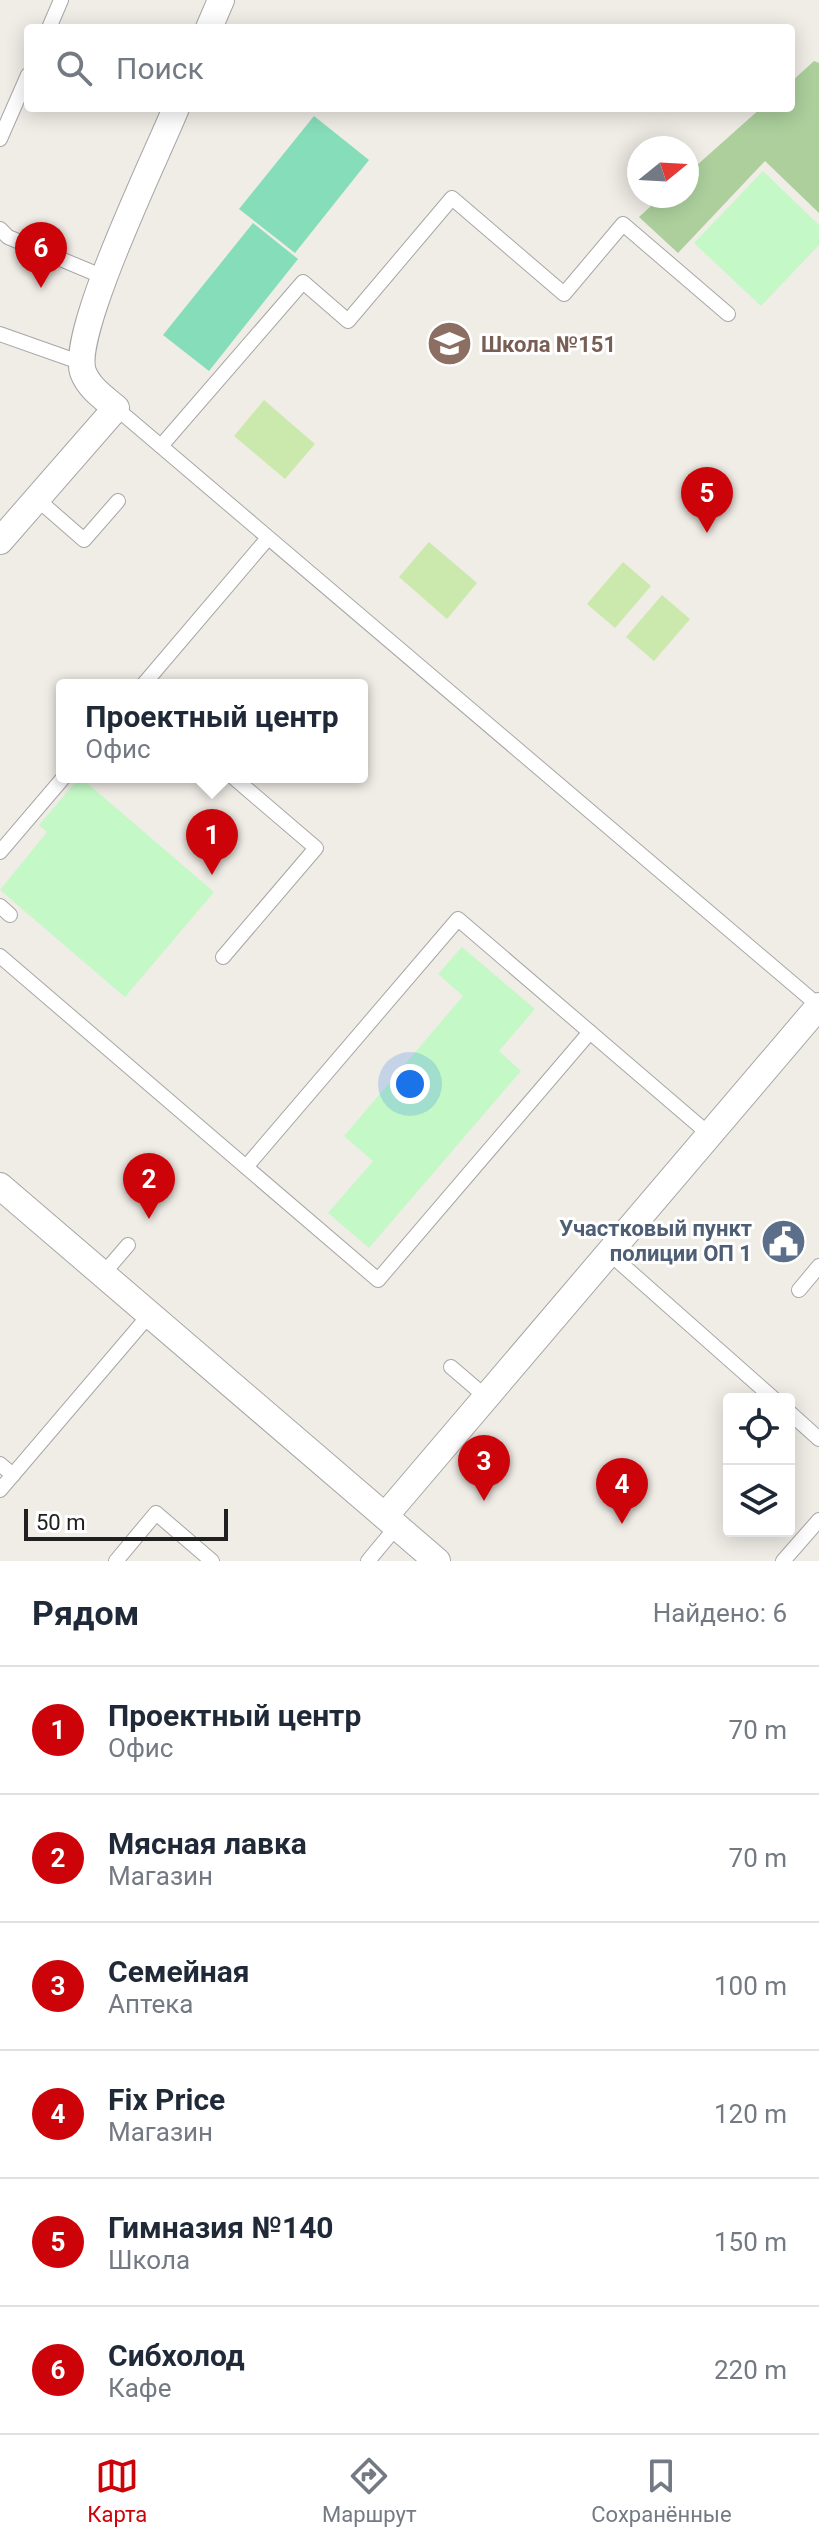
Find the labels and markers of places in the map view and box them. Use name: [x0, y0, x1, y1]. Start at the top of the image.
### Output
pin: 6: [15, 222, 67, 288]
school or university icon: Школа №151: [426, 320, 474, 368]
place label: Школа №151: [481, 332, 616, 357]
pin: 5: [681, 467, 733, 533]
pin: 1: [186, 809, 238, 875]
pin: 2: [123, 1153, 175, 1219]
place label: Участковый пункт полиции ОП 1: [559, 1216, 752, 1266]
public building icon: Участковый пункт полиции ОП 1: [759, 1217, 807, 1265]
pin: 3: [458, 1435, 510, 1501]
pin: 4: [596, 1458, 648, 1524]

